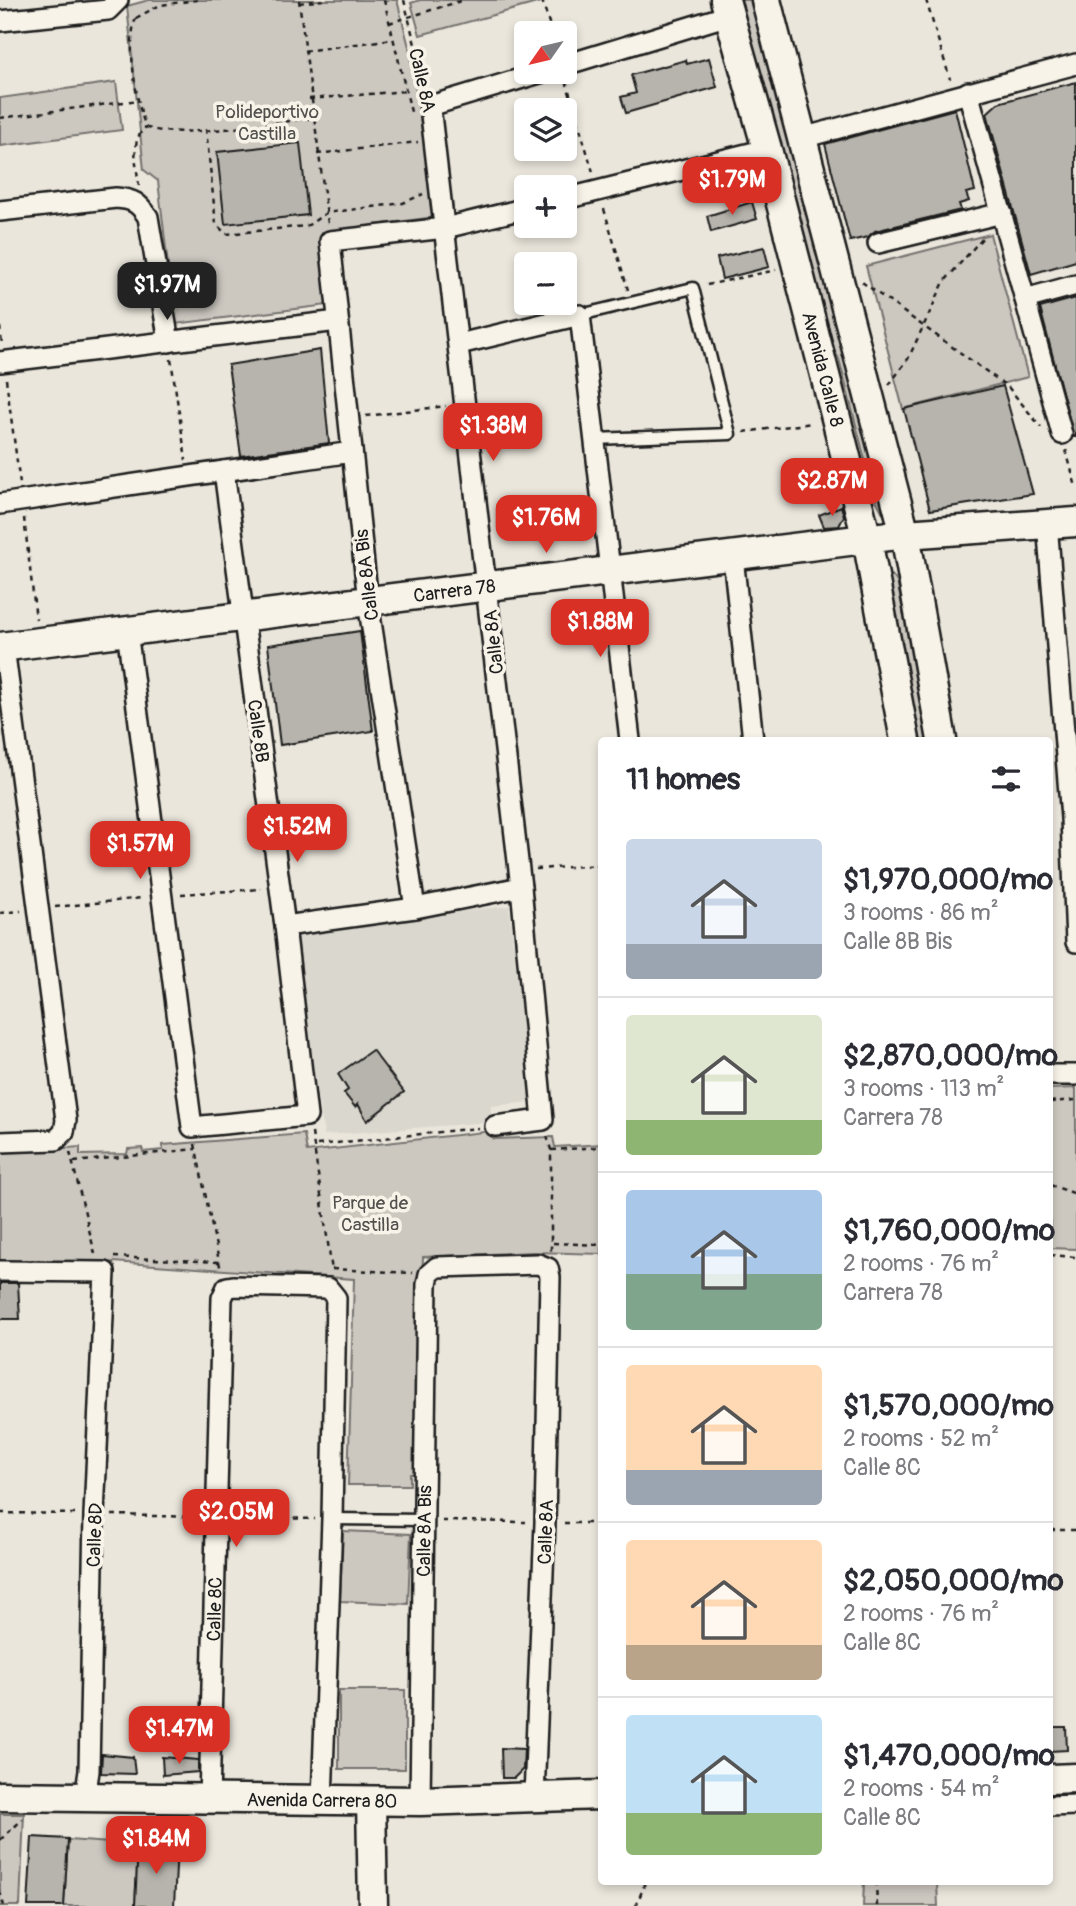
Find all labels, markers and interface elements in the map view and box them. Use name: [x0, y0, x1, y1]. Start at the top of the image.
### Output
north arrow: [514, 21, 578, 84]
map controls: [514, 21, 577, 315]
street label: Calle 8A: [403, 46, 441, 115]
button: layers: [514, 98, 577, 161]
park label: Polideportivo Castilla: [215, 100, 319, 146]
pin: $1.79M: [675, 158, 789, 217]
text: $1.79M: [698, 165, 766, 194]
button: +: [514, 175, 577, 238]
button: −: [514, 252, 577, 315]
pin: $1.97M: [110, 262, 224, 322]
text: $1.97M: [133, 270, 201, 299]
street label: Avenida Calle 8: [796, 309, 849, 429]
pin: $1.38M: [436, 404, 550, 463]
text: $1.38M: [459, 411, 527, 440]
pin: $2.87M: [775, 458, 889, 518]
text: $2.87M: [797, 466, 867, 495]
pin: $1.76M: [489, 496, 603, 555]
text: $1.76M: [512, 503, 580, 532]
street label: Calle 8A Bis: [349, 527, 384, 622]
street label: Carrera 78: [412, 574, 497, 608]
pin: $1.88M: [543, 600, 657, 659]
text: $1.88M: [567, 607, 633, 636]
street label: Calle 8A: [479, 608, 509, 675]
street label: Calle 8B: [242, 698, 274, 764]
icon: filters: [987, 760, 1025, 798]
text: 11 homes: [626, 761, 740, 798]
pin: $1.52M: [240, 804, 354, 864]
text: $1.52M: [263, 812, 331, 841]
pin: $1.57M: [83, 822, 197, 881]
text: $1.57M: [106, 829, 174, 858]
text: $1,970,000/mo: [843, 861, 1053, 898]
icon: home: [682, 867, 766, 951]
text: 3 rooms · 86 m²: [843, 898, 999, 927]
text: Calle 8B Bis: [843, 927, 952, 956]
text: $2,870,000/mo: [843, 1037, 1058, 1074]
icon: home: [682, 1043, 766, 1127]
text: 3 rooms · 113 m²: [843, 1074, 1004, 1103]
text: Carrera 78: [843, 1103, 943, 1132]
park label: Parque de Castilla: [332, 1191, 409, 1237]
text: $1,760,000/mo: [843, 1212, 1055, 1249]
icon: home: [682, 1218, 766, 1302]
text: 2 rooms · 76 m²: [843, 1249, 999, 1278]
text: Carrera 78: [843, 1278, 943, 1307]
text: $1,570,000/mo: [843, 1387, 1054, 1424]
icon: home: [682, 1393, 766, 1477]
text: 2 rooms · 52 m²: [843, 1424, 999, 1453]
text: Calle 8C: [843, 1453, 921, 1482]
street label: Calle 8A Bis: [412, 1484, 437, 1577]
pin: $2.05M: [179, 1490, 293, 1549]
text: $2.05M: [198, 1497, 274, 1526]
street label: Calle 8A: [533, 1499, 559, 1565]
street label: Calle 8D: [82, 1502, 108, 1568]
text: $2,050,000/mo: [843, 1562, 1064, 1599]
icon: home: [682, 1568, 766, 1652]
street label: Calle 8C: [202, 1577, 228, 1642]
text: 2 rooms · 76 m²: [843, 1599, 999, 1628]
text: Calle 8C: [843, 1628, 921, 1657]
pin: $1.47M: [122, 1706, 236, 1766]
text: $1.47M: [145, 1714, 213, 1743]
text: $1,470,000/mo: [843, 1737, 1055, 1774]
icon: home: [682, 1743, 766, 1827]
text: 2 rooms · 54 m²: [843, 1774, 1000, 1803]
street label: Avenida Carrera 80: [246, 1788, 397, 1814]
text: Calle 8C: [843, 1803, 921, 1832]
pin: $1.84M: [99, 1816, 213, 1876]
text: $1.84M: [122, 1824, 190, 1853]

